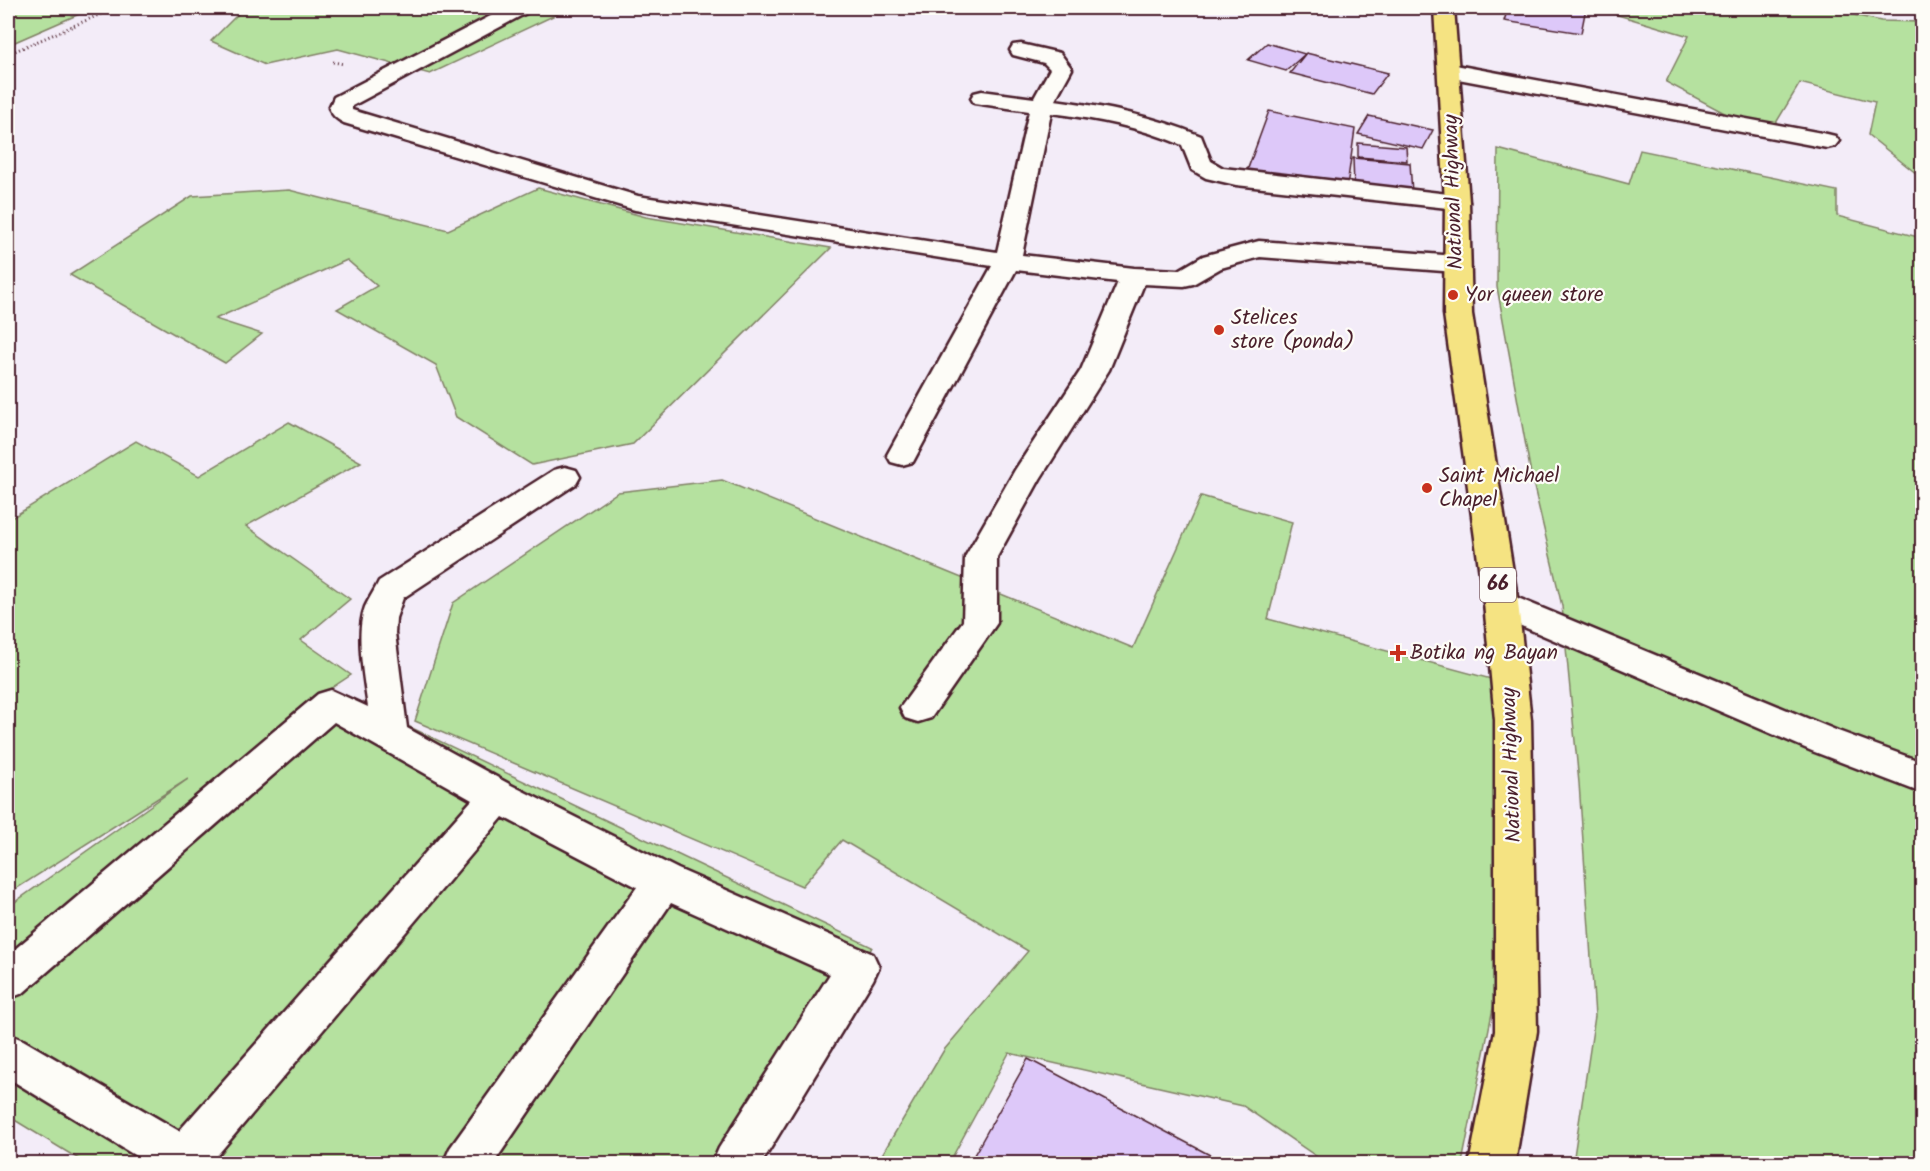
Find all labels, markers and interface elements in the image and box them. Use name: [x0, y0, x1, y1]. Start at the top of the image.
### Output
street label: National Highway: [1435, 114, 1473, 270]
place label: Yor queen store: [1465, 279, 1604, 312]
marker: Yor queen store: [1446, 288, 1460, 302]
place label: Stelices store (ponda): [1231, 302, 1354, 359]
marker: Stelices store (ponda): [1212, 323, 1226, 337]
place label: Saint Michael Chapel: [1439, 460, 1559, 517]
marker: Saint Michael Chapel: [1420, 481, 1434, 495]
road number: 66: [1480, 568, 1516, 602]
place label: Botika ng Bayan: [1410, 637, 1558, 670]
marker: Botika ng Bayan: [1391, 646, 1405, 660]
street label: National Highway: [1493, 687, 1531, 843]

